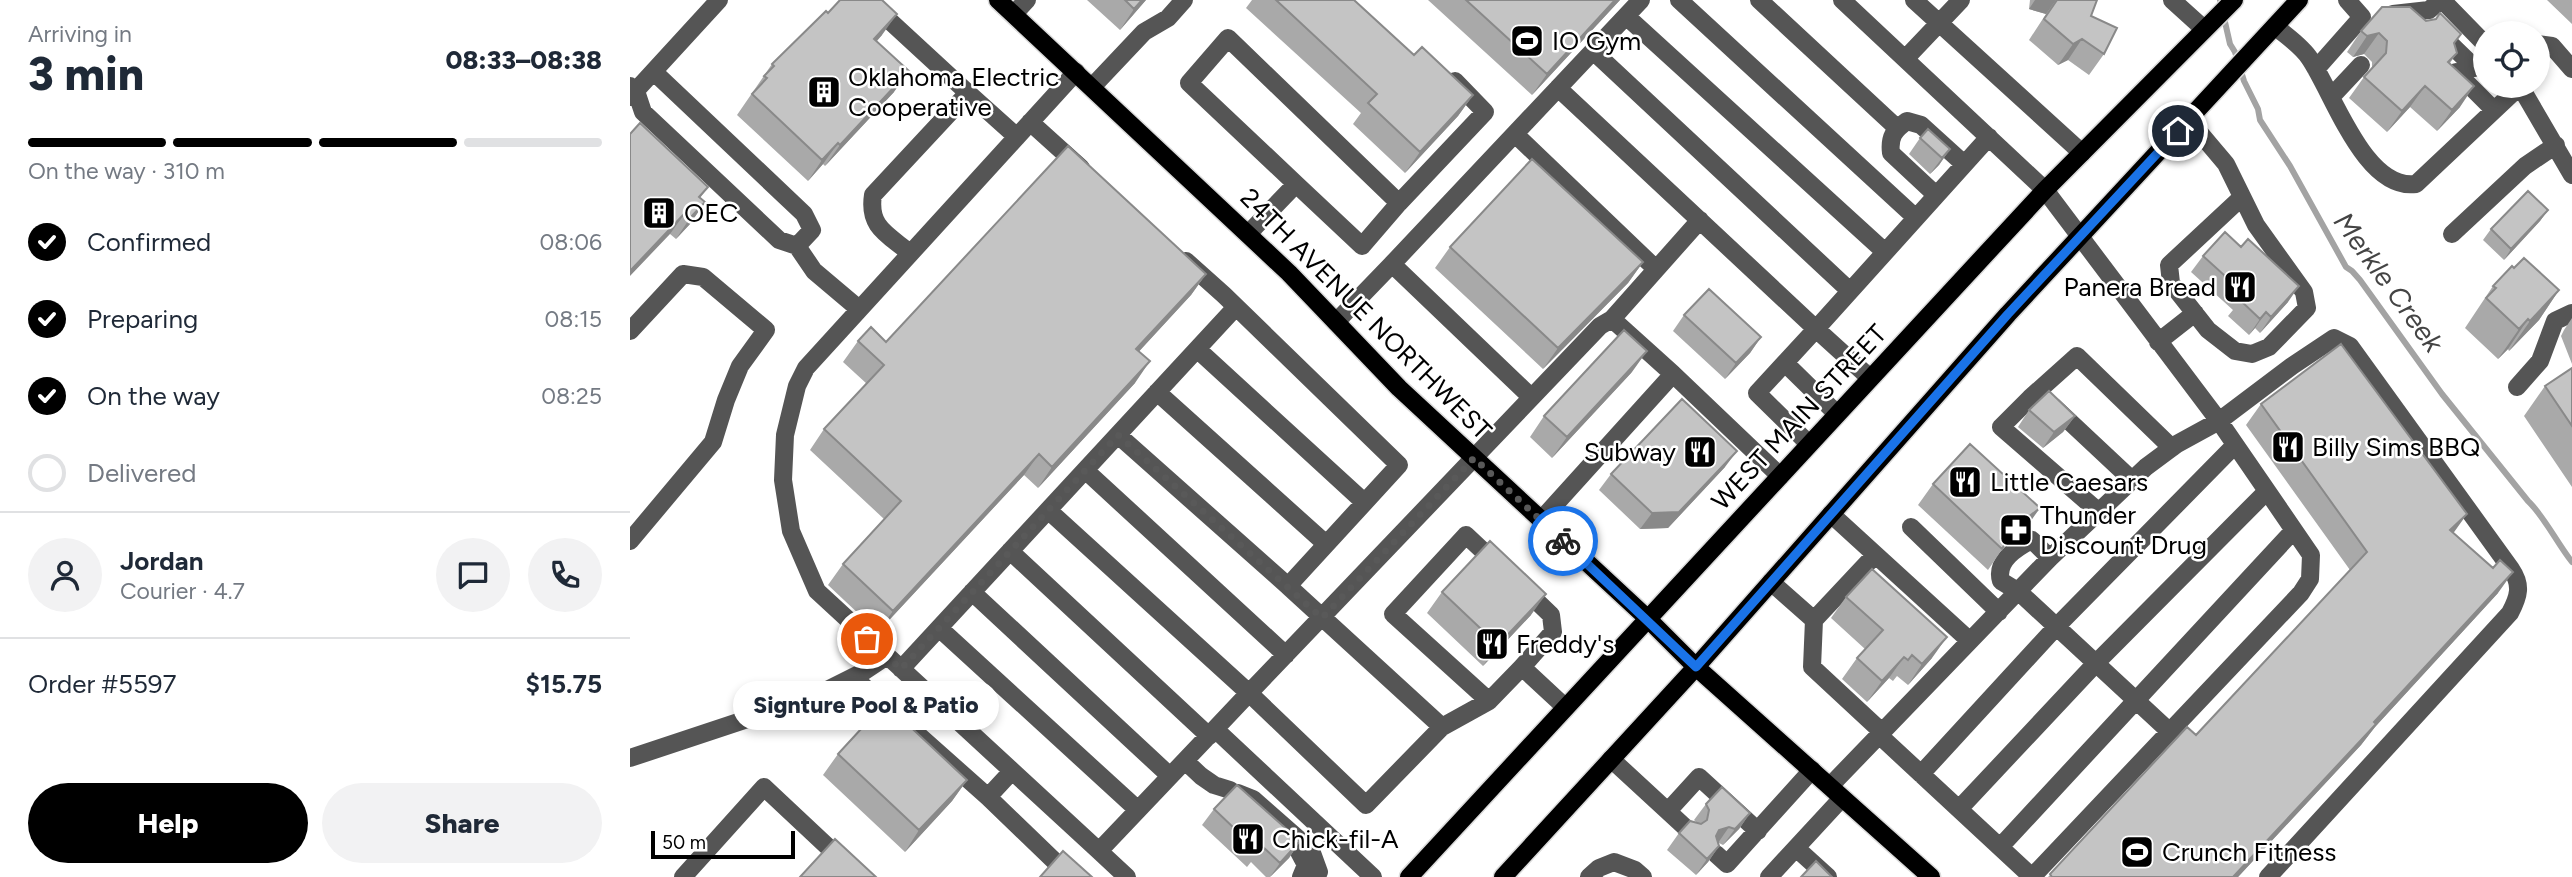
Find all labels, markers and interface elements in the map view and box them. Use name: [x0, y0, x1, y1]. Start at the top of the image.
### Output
text: Arriving in: [28, 20, 132, 48]
map controls: [2473, 21, 2550, 98]
button: locate: [2473, 21, 2550, 98]
sports icon: IO Gym: [1508, 22, 1546, 60]
place label: IO Gym: [1552, 25, 1641, 57]
text: 08:33–08:38: [446, 44, 602, 76]
text: 3 min: [28, 46, 144, 102]
place label: Oklahoma Electric Cooperative: [848, 61, 1059, 123]
building icon: Oklahoma Electric Cooperative: [805, 73, 843, 111]
pin: [2148, 101, 2208, 161]
icon: home: [2159, 112, 2197, 150]
text: On the way · 310 m: [28, 157, 225, 185]
street label: 24TH AVENUE NORTHWEST: [1234, 182, 1499, 447]
building icon: OEC: [640, 194, 678, 232]
place label: OEC: [684, 197, 738, 229]
water label: Merkle Creek: [2327, 205, 2452, 360]
icon: check: [28, 223, 66, 261]
text: Confirmed: [87, 226, 211, 258]
text: 08:06: [540, 228, 602, 256]
restaurant icon: Panera Bread: [2221, 268, 2259, 306]
place label: Panera Bread: [2063, 271, 2216, 303]
icon: check: [28, 300, 66, 338]
text: Preparing: [87, 303, 198, 335]
text: 08:15: [545, 305, 602, 333]
street label: WEST MAIN STREET: [1705, 317, 1894, 516]
icon: check: [28, 377, 66, 415]
text: On the way: [87, 380, 220, 412]
text: 08:25: [541, 382, 602, 410]
restaurant icon: Billy Sims BBQ: [2269, 428, 2307, 466]
place label: Billy Sims BBQ: [2312, 431, 2480, 463]
restaurant icon: Subway: [1681, 433, 1719, 471]
place label: Subway: [1584, 436, 1676, 468]
text: Delivered: [87, 457, 196, 489]
restaurant icon: Little Caesars: [1946, 463, 1984, 501]
place label: Little Caesars: [1990, 466, 2148, 498]
place label: Thunder Discount Drug: [2040, 499, 2207, 561]
courier: [1528, 506, 1598, 576]
pharmacy icon: Thunder Discount Drug: [1997, 511, 2035, 549]
icon: bike: [1544, 522, 1582, 560]
button: person: [28, 538, 102, 612]
button: chat: [436, 538, 510, 612]
button: phone: [528, 538, 602, 612]
text: Jordan: [120, 545, 203, 577]
text: Courier · 4.7: [120, 577, 245, 605]
pin: [837, 609, 897, 669]
icon: bag: [848, 620, 886, 658]
restaurant icon: Freddy's: [1473, 625, 1511, 663]
place label: Freddy's: [1516, 628, 1614, 660]
text: Order #5597: [28, 668, 177, 700]
text: $15.75: [526, 668, 602, 700]
callout: Signture Pool & Patio: [734, 681, 1000, 730]
text: Signture Pool & Patio: [753, 691, 979, 719]
button: Help: [28, 783, 308, 863]
button: Share: [322, 783, 602, 863]
restaurant icon: Chick-fil-A: [1229, 820, 1267, 858]
place label: Chick-fil-A: [1272, 823, 1399, 855]
scale bar: [651, 828, 794, 860]
text: 50 m: [662, 831, 706, 854]
sports icon: Crunch Fitness: [2118, 833, 2156, 871]
place label: Crunch Fitness: [2162, 836, 2336, 868]

